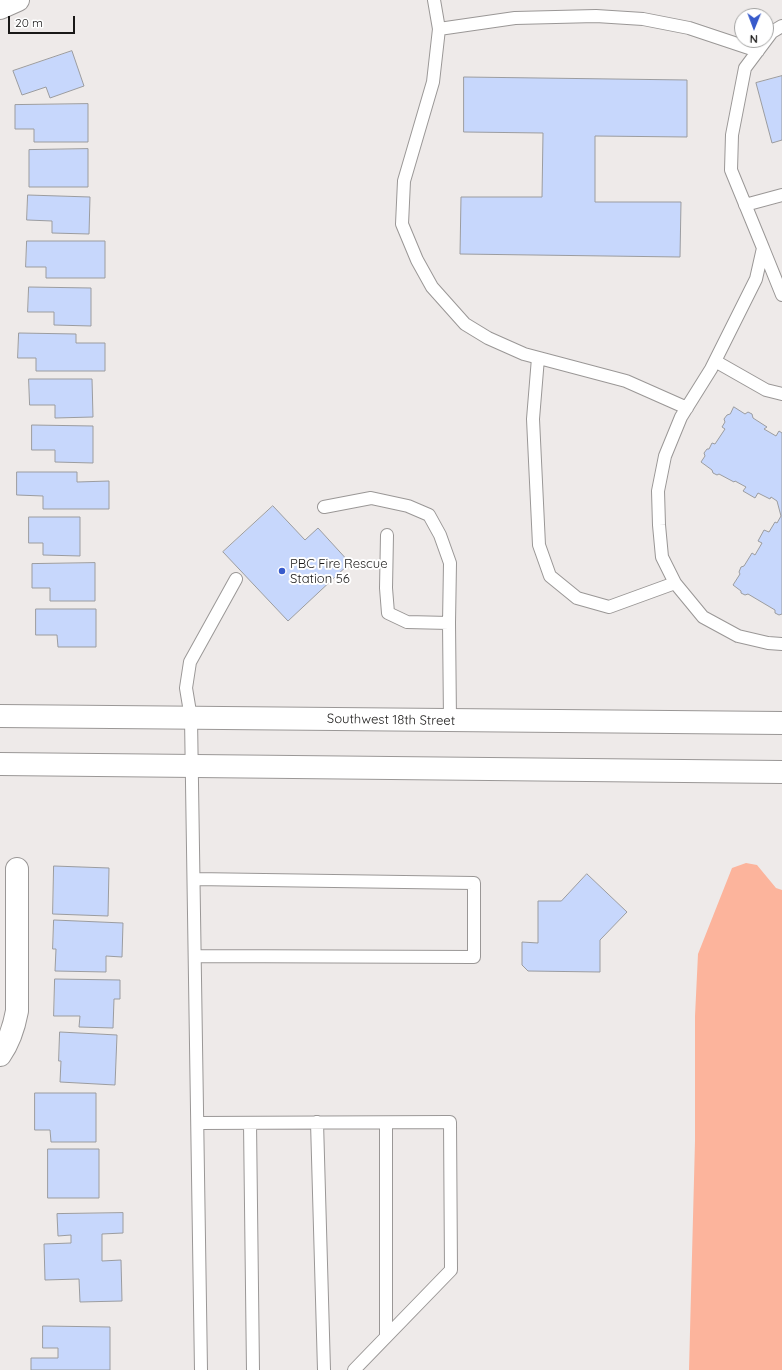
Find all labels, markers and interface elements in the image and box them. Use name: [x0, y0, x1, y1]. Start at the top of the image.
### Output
scale bar: [10, 8, 77, 34]
north arrow: [734, 8, 774, 48]
text: 20 m: [15, 15, 43, 30]
text: N: [750, 32, 758, 46]
place label: PBC Fire Rescue Station 56: [290, 556, 388, 587]
marker: PBC Fire Rescue Station 56: [277, 566, 287, 576]
street label: Southwest 18th Street: [327, 711, 455, 729]

